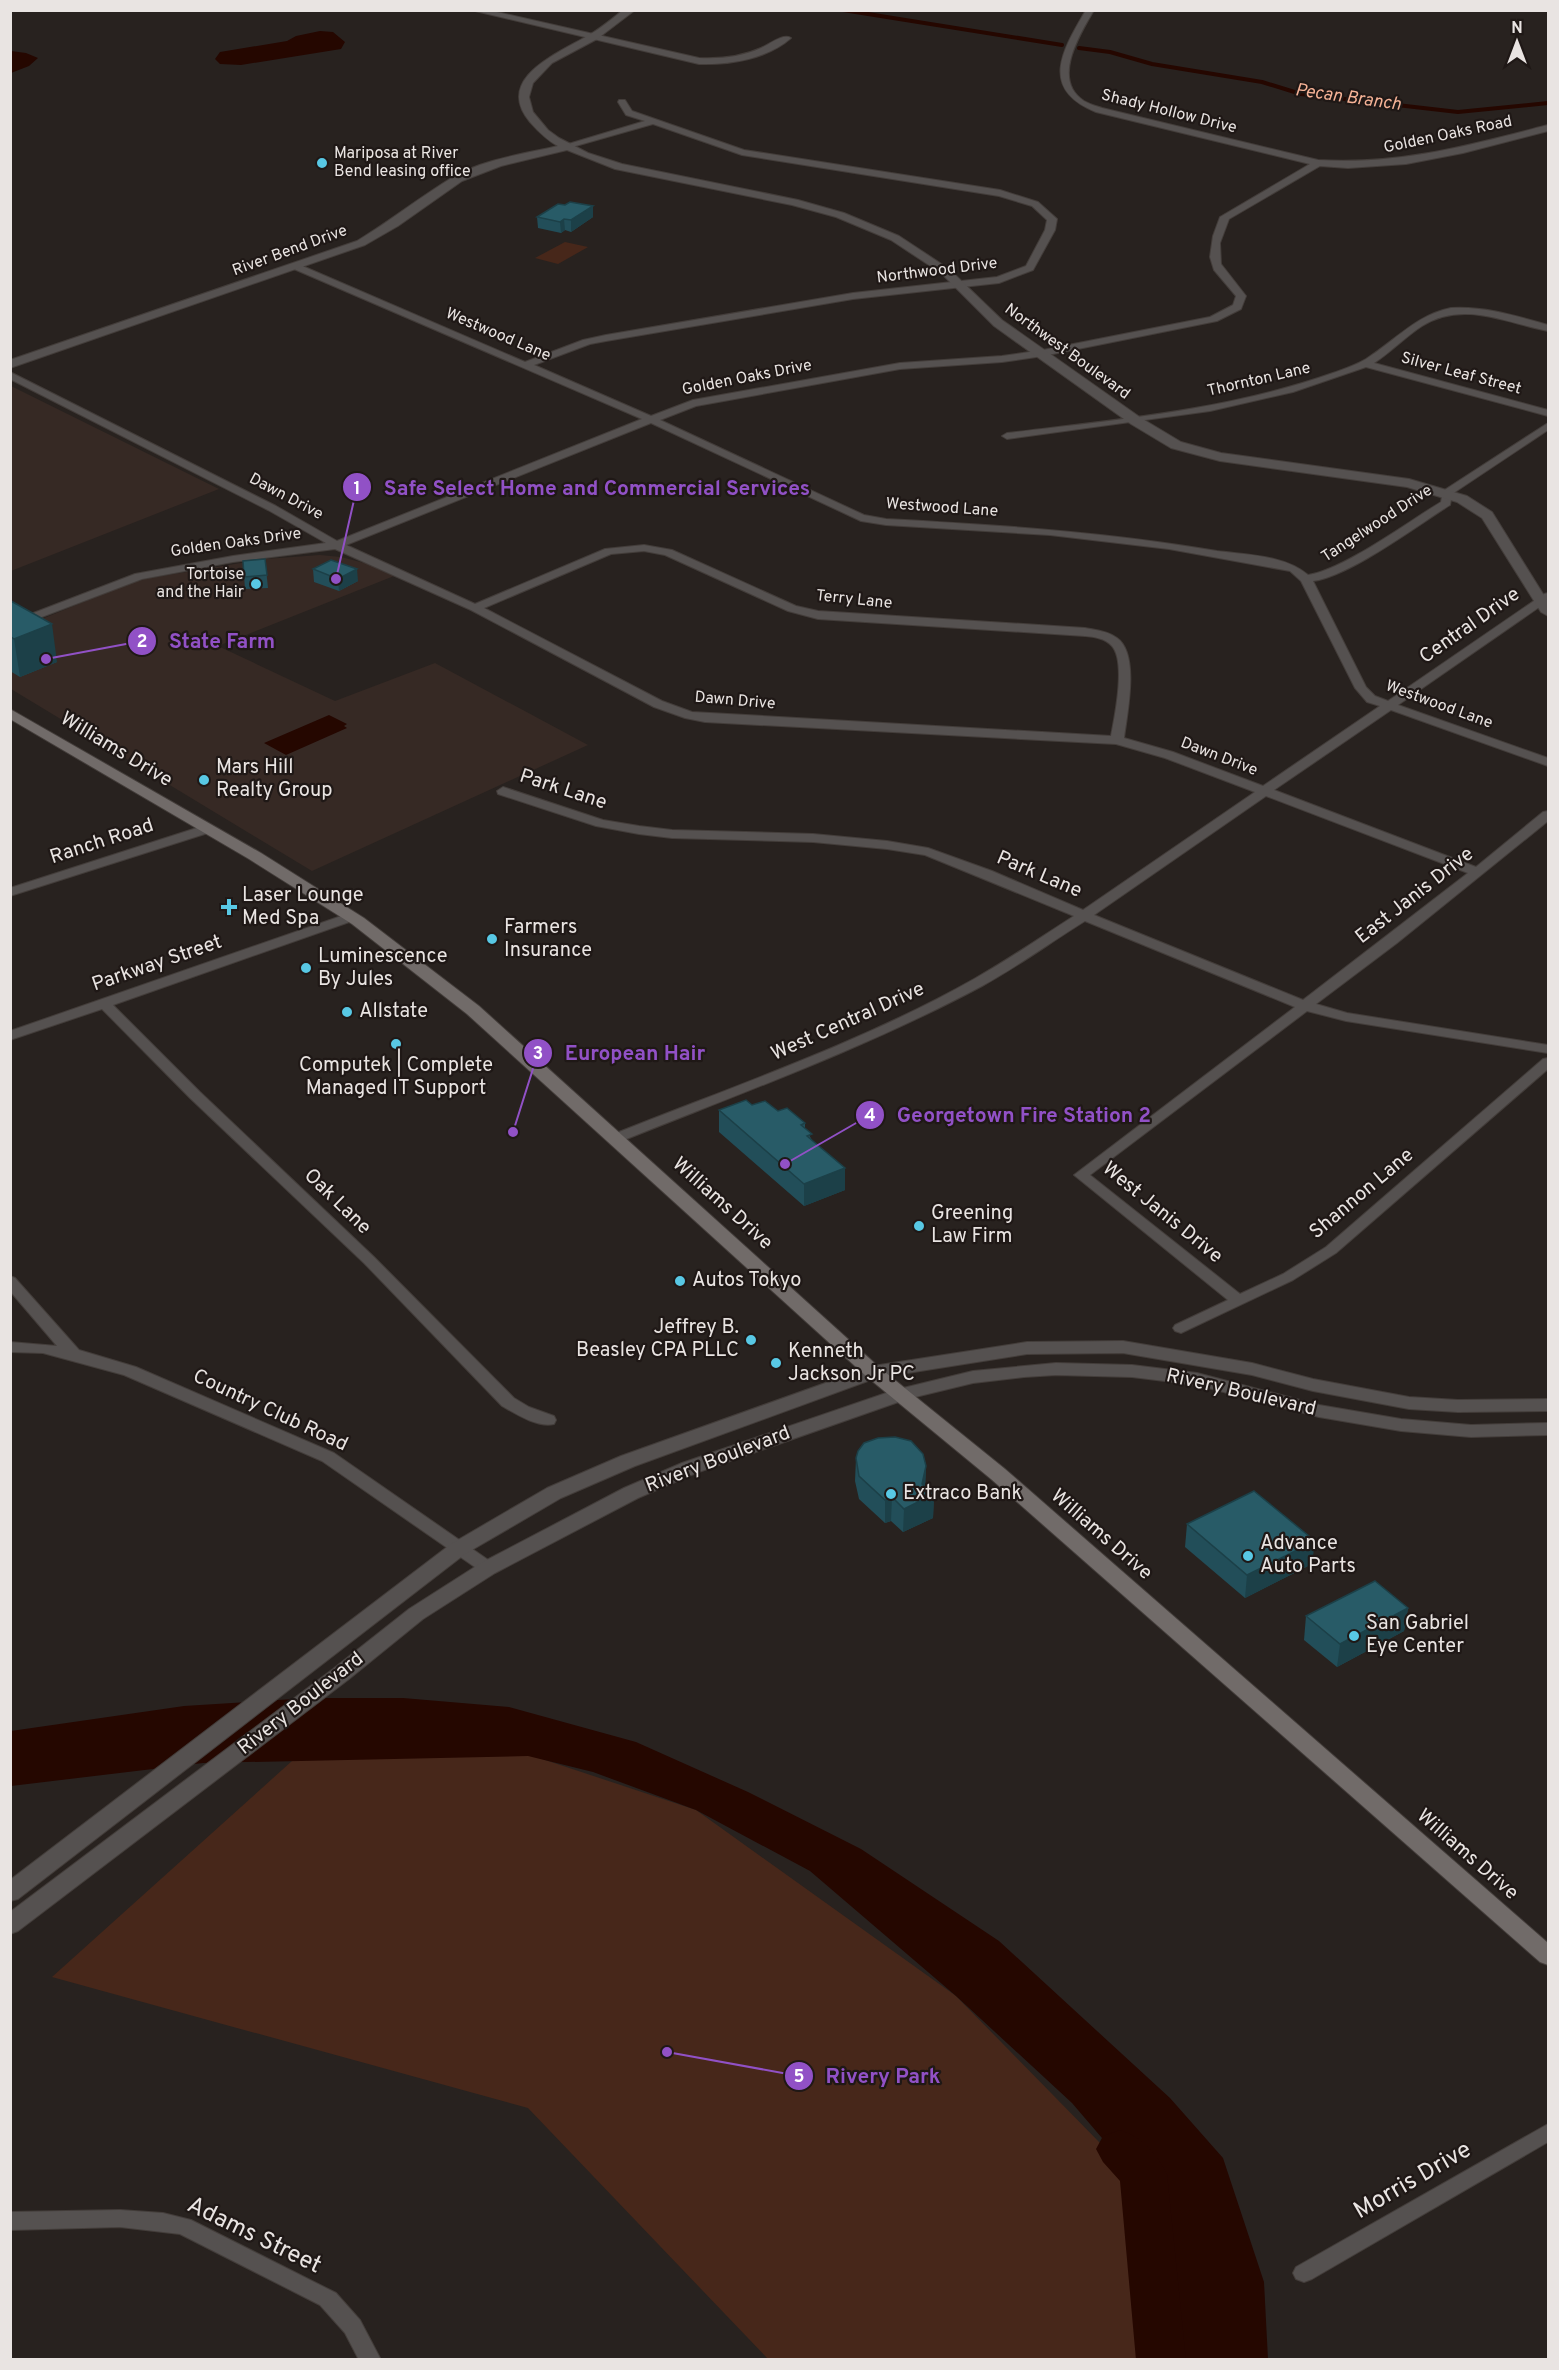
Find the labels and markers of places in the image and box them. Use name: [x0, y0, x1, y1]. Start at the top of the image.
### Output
place label: Mariposa at River Bend leasing office: [334, 144, 471, 182]
marker: Mariposa at River Bend leasing office: [315, 156, 329, 170]
callout: Safe Select Home and Commercial Services: [342, 468, 823, 507]
place label: Tortoise and the Hair: [157, 565, 244, 603]
marker: Tortoise and the Hair: [249, 577, 263, 591]
callout: State Farm: [127, 621, 287, 660]
place label: Mars Hill Realty Group: [216, 755, 333, 804]
marker: Mars Hill Realty Group: [197, 773, 211, 787]
place label: Laser Lounge Med Spa: [242, 883, 364, 932]
marker: Laser Lounge Med Spa: [220, 898, 238, 916]
place label: Farmers Insurance: [504, 915, 592, 964]
marker: Farmers Insurance: [485, 932, 499, 946]
place label: Luminescence By Jules: [318, 944, 448, 993]
marker: Luminescence By Jules: [299, 961, 313, 975]
place label: Allstate: [359, 999, 428, 1025]
marker: Allstate: [340, 1005, 354, 1019]
callout: European Hair: [523, 1034, 717, 1073]
marker: Computek | Complete Managed IT Support: [389, 1037, 403, 1051]
place label: Computek | Complete Managed IT Support: [299, 1048, 493, 1102]
callout: Georgetown Fire Station 2: [855, 1095, 1163, 1134]
place label: Greening Law Firm: [931, 1201, 1013, 1250]
marker: Greening Law Firm: [912, 1219, 926, 1233]
place label: Autos Tokyo: [692, 1268, 801, 1294]
marker: Autos Tokyo: [673, 1274, 687, 1288]
place label: Jeffrey B. Beasley CPA PLLC: [576, 1315, 739, 1364]
marker: Jeffrey B. Beasley CPA PLLC: [744, 1333, 758, 1347]
place label: Kenneth Jackson Jr PC: [788, 1339, 915, 1388]
marker: Kenneth Jackson Jr PC: [769, 1356, 783, 1370]
place label: Extraco Bank: [903, 1481, 1022, 1507]
marker: Extraco Bank: [884, 1487, 898, 1501]
place label: Advance Auto Parts: [1260, 1531, 1356, 1580]
marker: Advance Auto Parts: [1241, 1549, 1255, 1563]
place label: San Gabriel Eye Center: [1366, 1611, 1469, 1660]
marker: San Gabriel Eye Center: [1347, 1629, 1361, 1643]
callout: Rivery Park: [784, 2056, 953, 2095]

